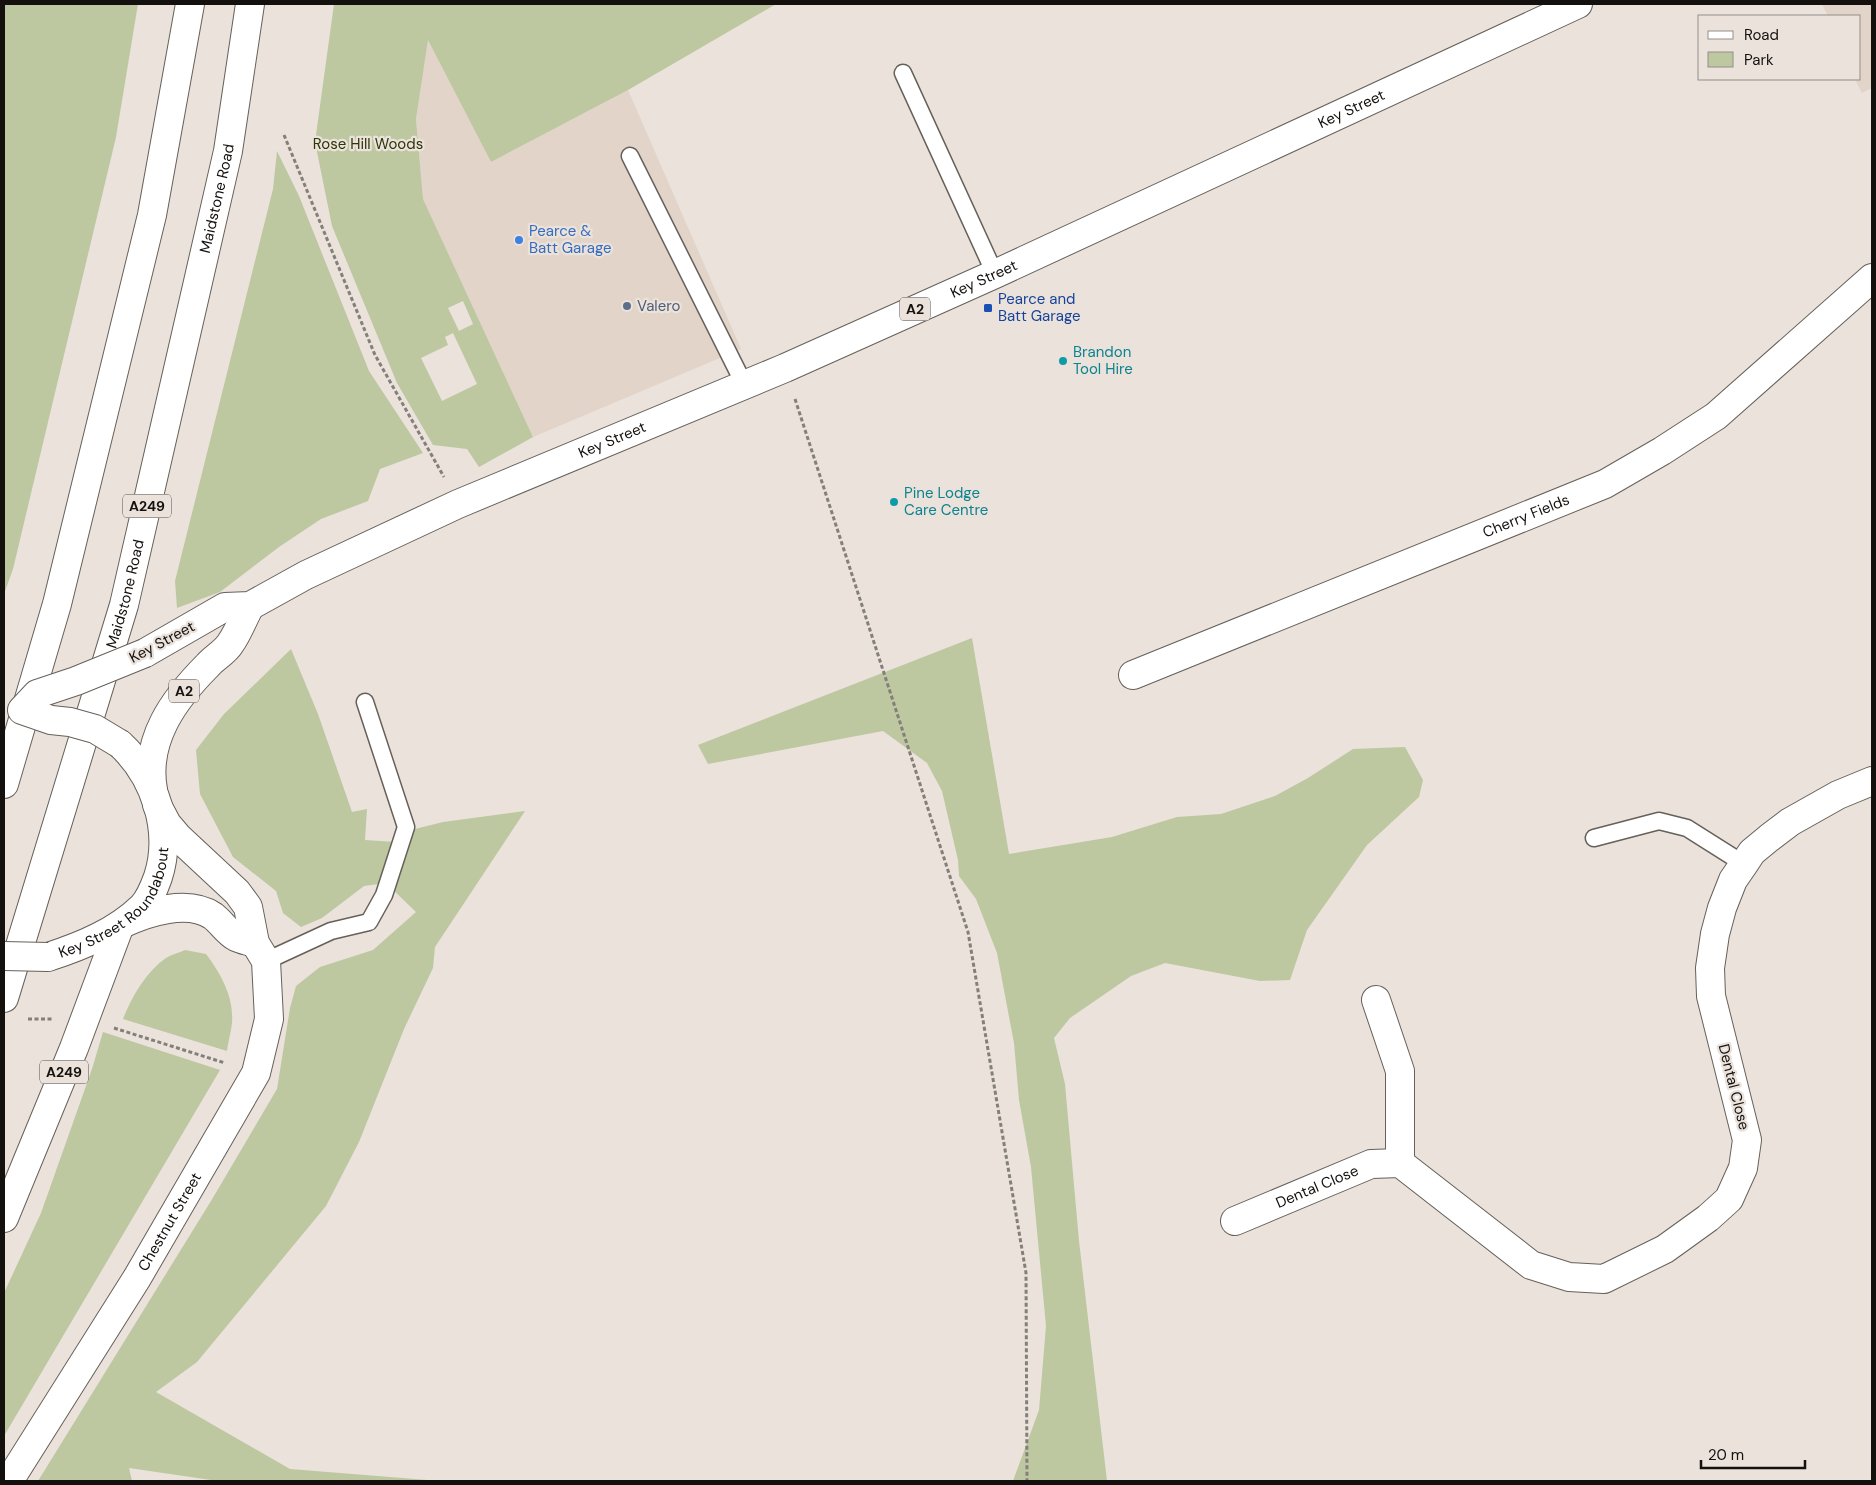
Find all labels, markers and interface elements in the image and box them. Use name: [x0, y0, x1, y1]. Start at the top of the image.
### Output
legend: [1698, 15, 1861, 80]
text: Road: [1744, 25, 1779, 45]
text: Park: [1744, 50, 1774, 70]
street label: Key Street: [1315, 85, 1388, 133]
park label: Rose Hill Woods: [313, 134, 423, 154]
street label: Maidstone Road: [195, 142, 239, 255]
place label: Pearce & Batt Garage: [529, 221, 612, 258]
marker: Pearce & Batt Garage: [513, 234, 525, 246]
street label: Key Street: [947, 255, 1021, 303]
place label: Pearce and Batt Garage: [998, 289, 1081, 326]
place label: Valero: [637, 296, 680, 316]
road number: A2: [900, 298, 930, 320]
marker: Valero: [621, 300, 633, 312]
marker: Pearce and Batt Garage: [982, 302, 994, 314]
place label: Brandon Tool Hire: [1073, 342, 1133, 379]
marker: Brandon Tool Hire: [1057, 355, 1069, 367]
street label: Key Street: [575, 417, 649, 463]
place label: Pine Lodge Care Centre: [904, 483, 988, 520]
street label: Cherry Fields: [1480, 489, 1572, 542]
road number: A249: [123, 494, 171, 518]
marker: Pine Lodge Care Centre: [888, 496, 900, 508]
street label: Maidstone Road: [101, 538, 149, 651]
street label: Key Street: [126, 616, 198, 668]
road number: A2: [169, 679, 199, 702]
street label: Key Street Roundabout: [56, 846, 173, 963]
street label: Dental Close: [1714, 1042, 1754, 1132]
road number: A249: [40, 1060, 88, 1084]
street label: Dental Close: [1273, 1160, 1362, 1213]
street label: Chestnut Street: [133, 1169, 206, 1275]
scale bar: [1701, 1438, 1805, 1470]
text: 20 m: [1708, 1445, 1744, 1465]

